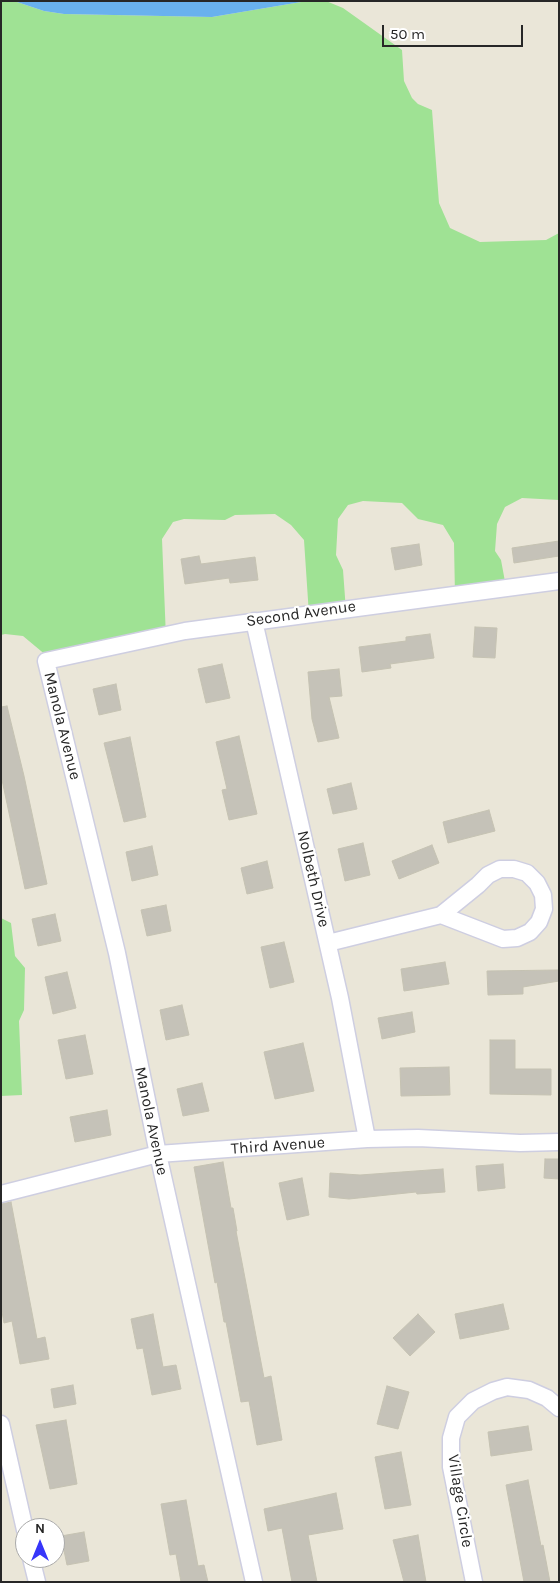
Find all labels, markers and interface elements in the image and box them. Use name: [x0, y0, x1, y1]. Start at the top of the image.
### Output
scale bar: [385, 15, 526, 47]
text: 50 m: [390, 25, 425, 43]
street label: Second Avenue: [245, 597, 357, 631]
street label: Manola Avenue: [39, 670, 85, 782]
street label: Nolbeth Drive: [293, 829, 333, 929]
street label: Manola Avenue: [130, 1065, 172, 1177]
street label: Third Avenue: [230, 1133, 326, 1159]
street label: Village Circle: [443, 1453, 477, 1549]
north arrow: [15, 1518, 65, 1568]
text: N: [35, 1520, 45, 1537]

